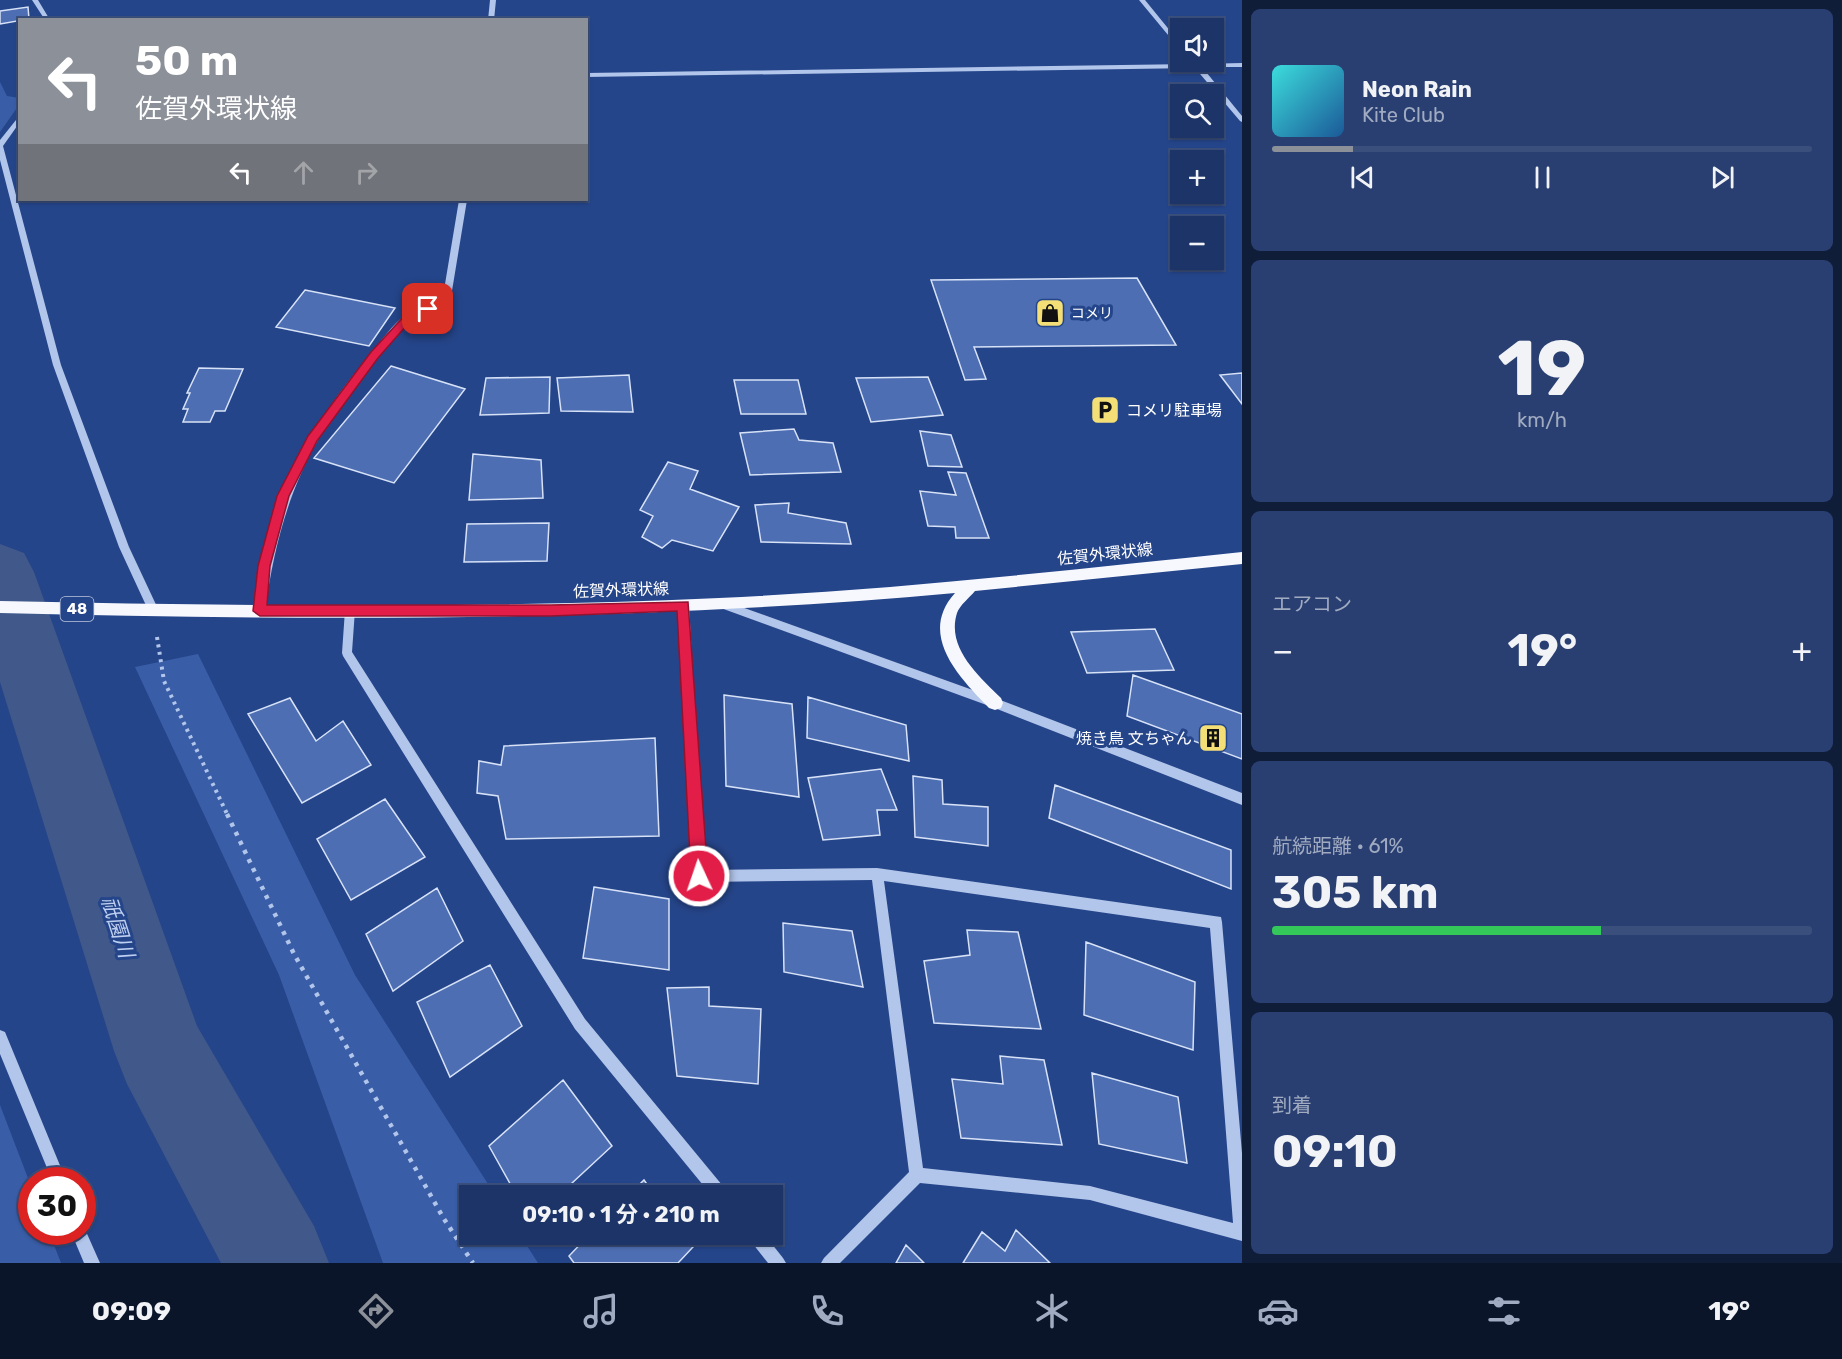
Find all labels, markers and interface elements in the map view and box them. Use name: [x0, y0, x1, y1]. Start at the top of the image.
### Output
map controls: [1170, 18, 1224, 270]
button: sound: [1170, 18, 1224, 72]
text: 50 m: [135, 36, 238, 86]
icon: left: [36, 42, 114, 120]
text: Neon Rain: [1362, 76, 1472, 103]
button: search: [1170, 84, 1224, 138]
text: 佐賀外環状線: [135, 93, 297, 125]
text: Kite Club: [1362, 103, 1445, 127]
button: +: [1170, 150, 1224, 204]
icon: left: [224, 156, 257, 189]
icon: ahead: [287, 156, 320, 189]
icon: right: [350, 156, 383, 189]
icon: previous: [1346, 161, 1379, 194]
icon: pause: [1526, 161, 1559, 194]
icon: next: [1706, 161, 1739, 194]
button: −: [1170, 216, 1224, 270]
pin: [402, 283, 453, 334]
icon: arrive: [411, 292, 444, 325]
shop icon: コメリ: [1034, 297, 1066, 329]
place label: コメリ: [1071, 305, 1113, 322]
text: 19: [1498, 322, 1586, 415]
parking icon: コメリ駐車場: [1089, 394, 1121, 426]
place label: コメリ駐車場: [1126, 401, 1222, 420]
text: km/h: [1517, 408, 1567, 432]
street label: 佐賀外環状線: [1056, 540, 1154, 568]
street label: 佐賀外環状線: [573, 579, 669, 601]
text: エアコン: [1272, 592, 1352, 616]
road number: 48: [60, 597, 94, 621]
text: 19°: [1508, 624, 1577, 677]
text: −: [1272, 631, 1293, 670]
text: +: [1791, 631, 1812, 670]
building icon: 焼き鳥 文ちゃん: [1197, 722, 1229, 754]
place label: 焼き鳥 文ちゃん: [1076, 729, 1192, 748]
text: 航続距離 · 61%: [1272, 834, 1404, 858]
position arrow: [667, 844, 731, 908]
text: 305 km: [1272, 866, 1438, 919]
water label: 祇園川: [96, 893, 140, 963]
text: 到着: [1272, 1093, 1312, 1117]
text: 09:10: [1272, 1125, 1398, 1178]
speed limit sign: 30: [18, 1167, 96, 1245]
text: 09:10 · 1 分 · 210 m: [522, 1201, 720, 1228]
icon: directions: [355, 1290, 397, 1332]
icon: music: [580, 1290, 622, 1332]
icon: phone: [806, 1290, 848, 1332]
icon: climate: [1031, 1290, 1073, 1332]
icon: car: [1257, 1290, 1299, 1332]
icon: filters: [1483, 1290, 1525, 1332]
text: 09:09: [92, 1295, 171, 1327]
text: 19°: [1708, 1295, 1750, 1327]

